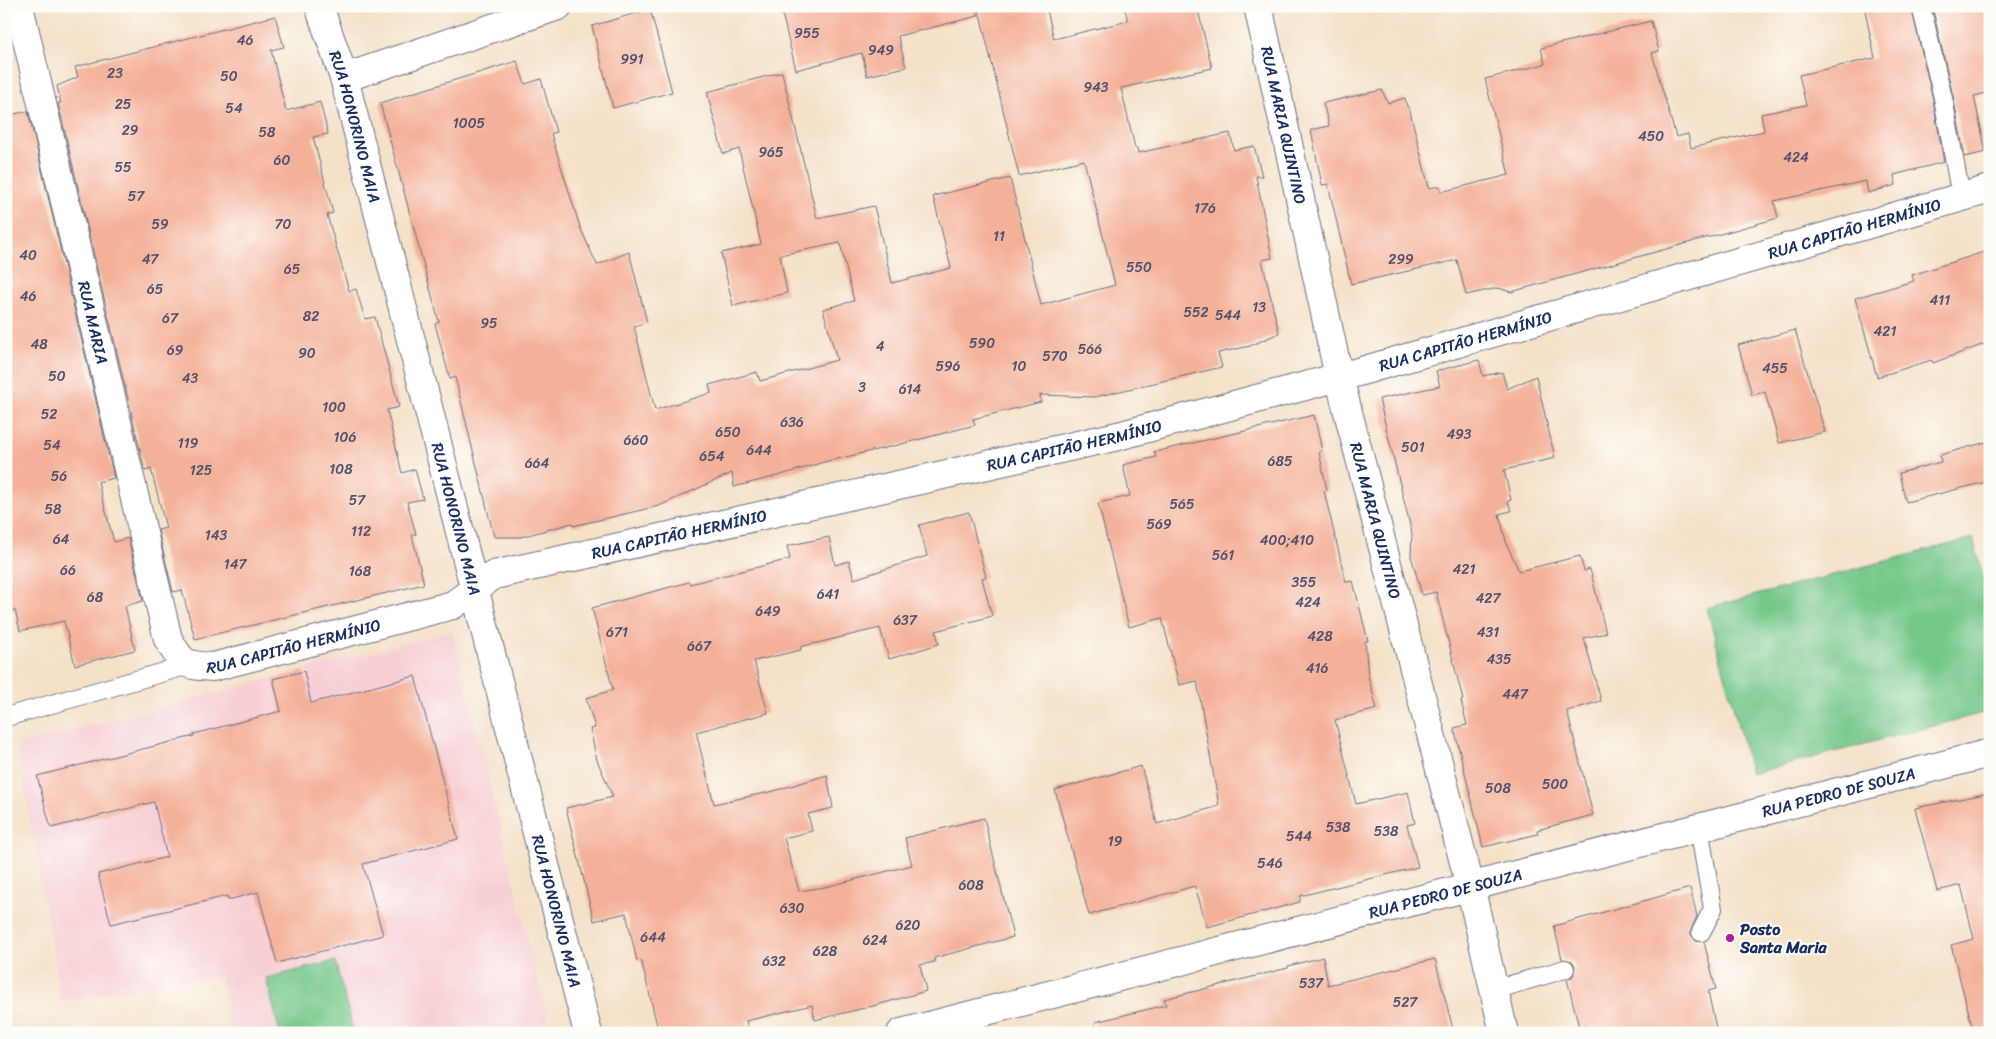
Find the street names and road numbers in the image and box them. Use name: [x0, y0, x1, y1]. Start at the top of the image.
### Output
street label: RUA MARIA QUINTINO: [1253, 43, 1315, 207]
street label: RUA HONORINO MAIA: [321, 46, 390, 206]
street label: RUA CAPITÃO HERMÍNIO: [1764, 189, 1945, 267]
street label: RUA MARIA: [70, 278, 117, 367]
street label: RUA CAPITÃO HERMÍNIO: [1375, 302, 1556, 380]
street label: RUA CAPITÃO HERMÍNIO: [984, 410, 1165, 479]
street label: RUA HONORINO MAIA: [423, 439, 490, 598]
street label: RUA MARIA QUINTINO: [1342, 439, 1410, 602]
street label: RUA CAPITÃO HERMÍNIO: [588, 500, 770, 567]
street label: RUA CAPITÃO HERMÍNIO: [206, 610, 384, 682]
street label: RUA PEDRO DE SOUZA: [1759, 758, 1918, 826]
street label: RUA HONORINO MAIA: [523, 832, 590, 991]
street label: RUA PEDRO DE SOUZA: [1365, 859, 1525, 927]

